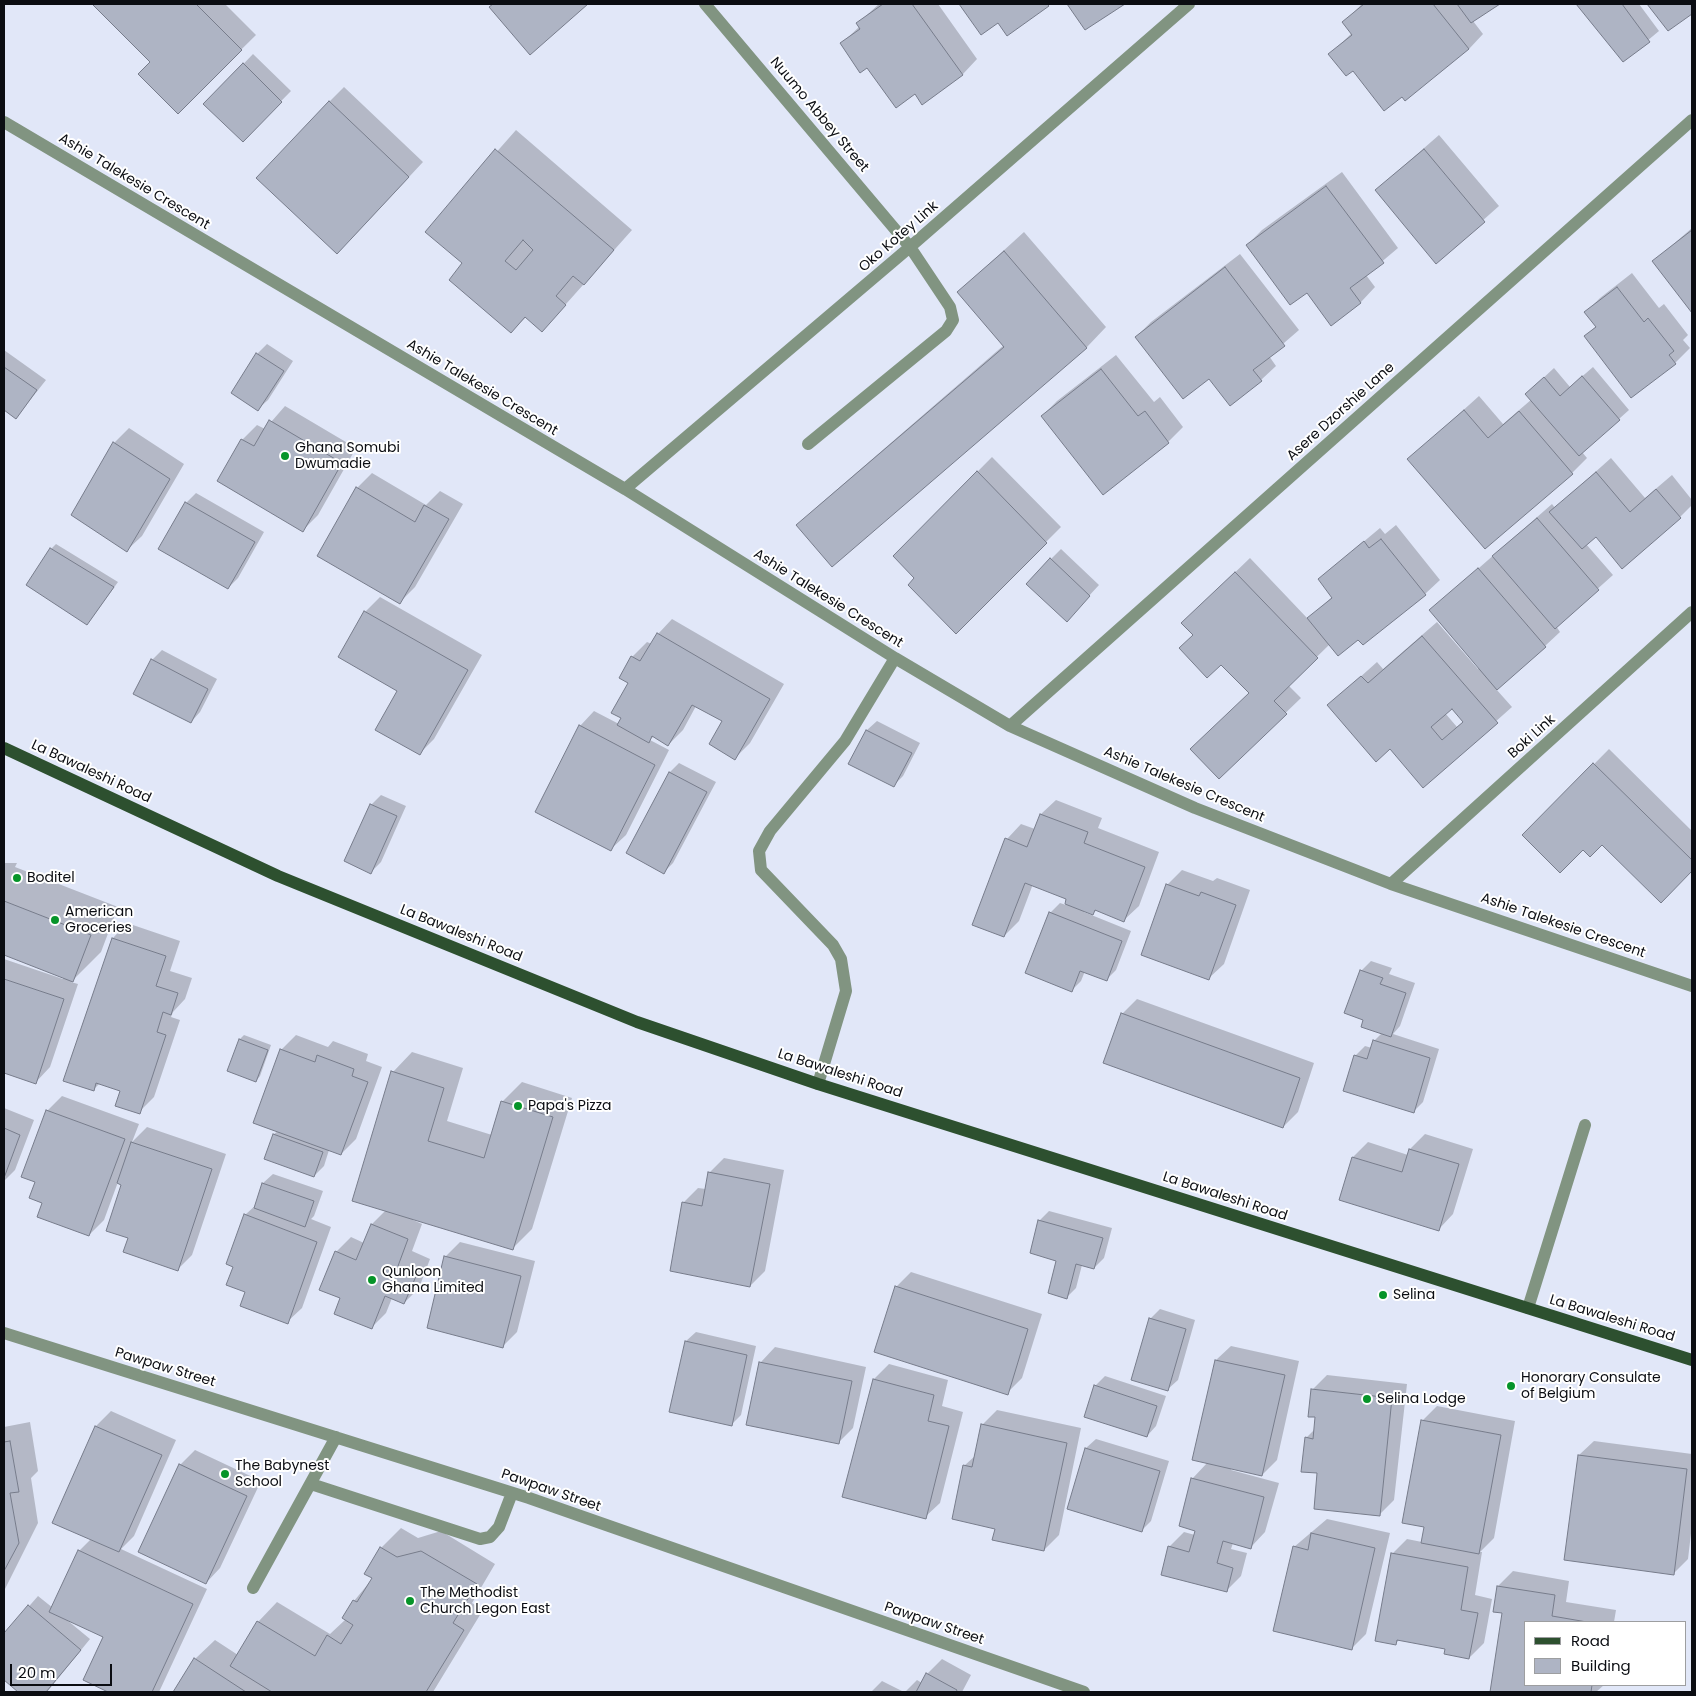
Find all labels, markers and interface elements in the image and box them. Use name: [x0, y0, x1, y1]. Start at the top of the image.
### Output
street label: Nuumo Abbey Street: [766, 54, 872, 176]
street label: Ashie Talekesie Crescent: [56, 130, 212, 234]
street label: Oko Kotey Link: [856, 198, 942, 276]
street label: Ashie Talekesie Crescent: [404, 336, 560, 440]
street label: Asere Dzorshie Lane: [1284, 359, 1398, 465]
place label: Ghana Somubi Dwumadie: [295, 440, 400, 472]
marker: Ghana Somubi Dwumadie: [279, 450, 291, 462]
street label: Ashie Talekesie Crescent: [750, 546, 906, 652]
street label: Boki Link: [1505, 711, 1559, 763]
street label: La Bawaleshi Road: [28, 737, 154, 807]
street label: Ashie Talekesie Crescent: [1101, 743, 1267, 827]
place label: Boditel: [27, 870, 75, 886]
marker: Boditel: [11, 872, 23, 884]
street label: Ashie Talekesie Crescent: [1478, 890, 1648, 962]
street label: La Bawaleshi Road: [397, 902, 525, 966]
place label: American Groceries: [65, 904, 133, 936]
marker: American Groceries: [49, 914, 61, 926]
street label: La Bawaleshi Road: [775, 1046, 905, 1102]
place label: Papa's Pizza: [528, 1098, 612, 1114]
marker: Papa's Pizza: [512, 1100, 524, 1112]
street label: La Bawaleshi Road: [1160, 1169, 1290, 1225]
place label: Qunloon Ghana Limited: [382, 1264, 484, 1296]
marker: Qunloon Ghana Limited: [366, 1274, 378, 1286]
place label: Selina: [1393, 1287, 1435, 1303]
marker: Selina: [1377, 1289, 1389, 1301]
street label: La Bawaleshi Road: [1547, 1292, 1677, 1346]
street label: Pawpaw Street: [113, 1345, 217, 1391]
place label: Honorary Consulate of Belgium: [1521, 1370, 1661, 1402]
marker: Honorary Consulate of Belgium: [1505, 1380, 1517, 1392]
place label: Selina Lodge: [1377, 1391, 1466, 1407]
marker: Selina Lodge: [1361, 1393, 1373, 1405]
place label: The Babynest School: [235, 1458, 329, 1490]
street label: Pawpaw Street: [499, 1466, 603, 1516]
marker: The Babynest School: [219, 1468, 231, 1480]
place label: The Methodist Church Legon East: [420, 1585, 550, 1618]
marker: The Methodist Church Legon East: [404, 1595, 416, 1607]
street label: Pawpaw Street: [882, 1599, 986, 1649]
legend: [1524, 1621, 1686, 1686]
text: Road: [1571, 1630, 1610, 1651]
scale bar: [12, 1654, 115, 1686]
text: Building: [1571, 1655, 1631, 1676]
text: 20 m: [18, 1662, 56, 1683]

